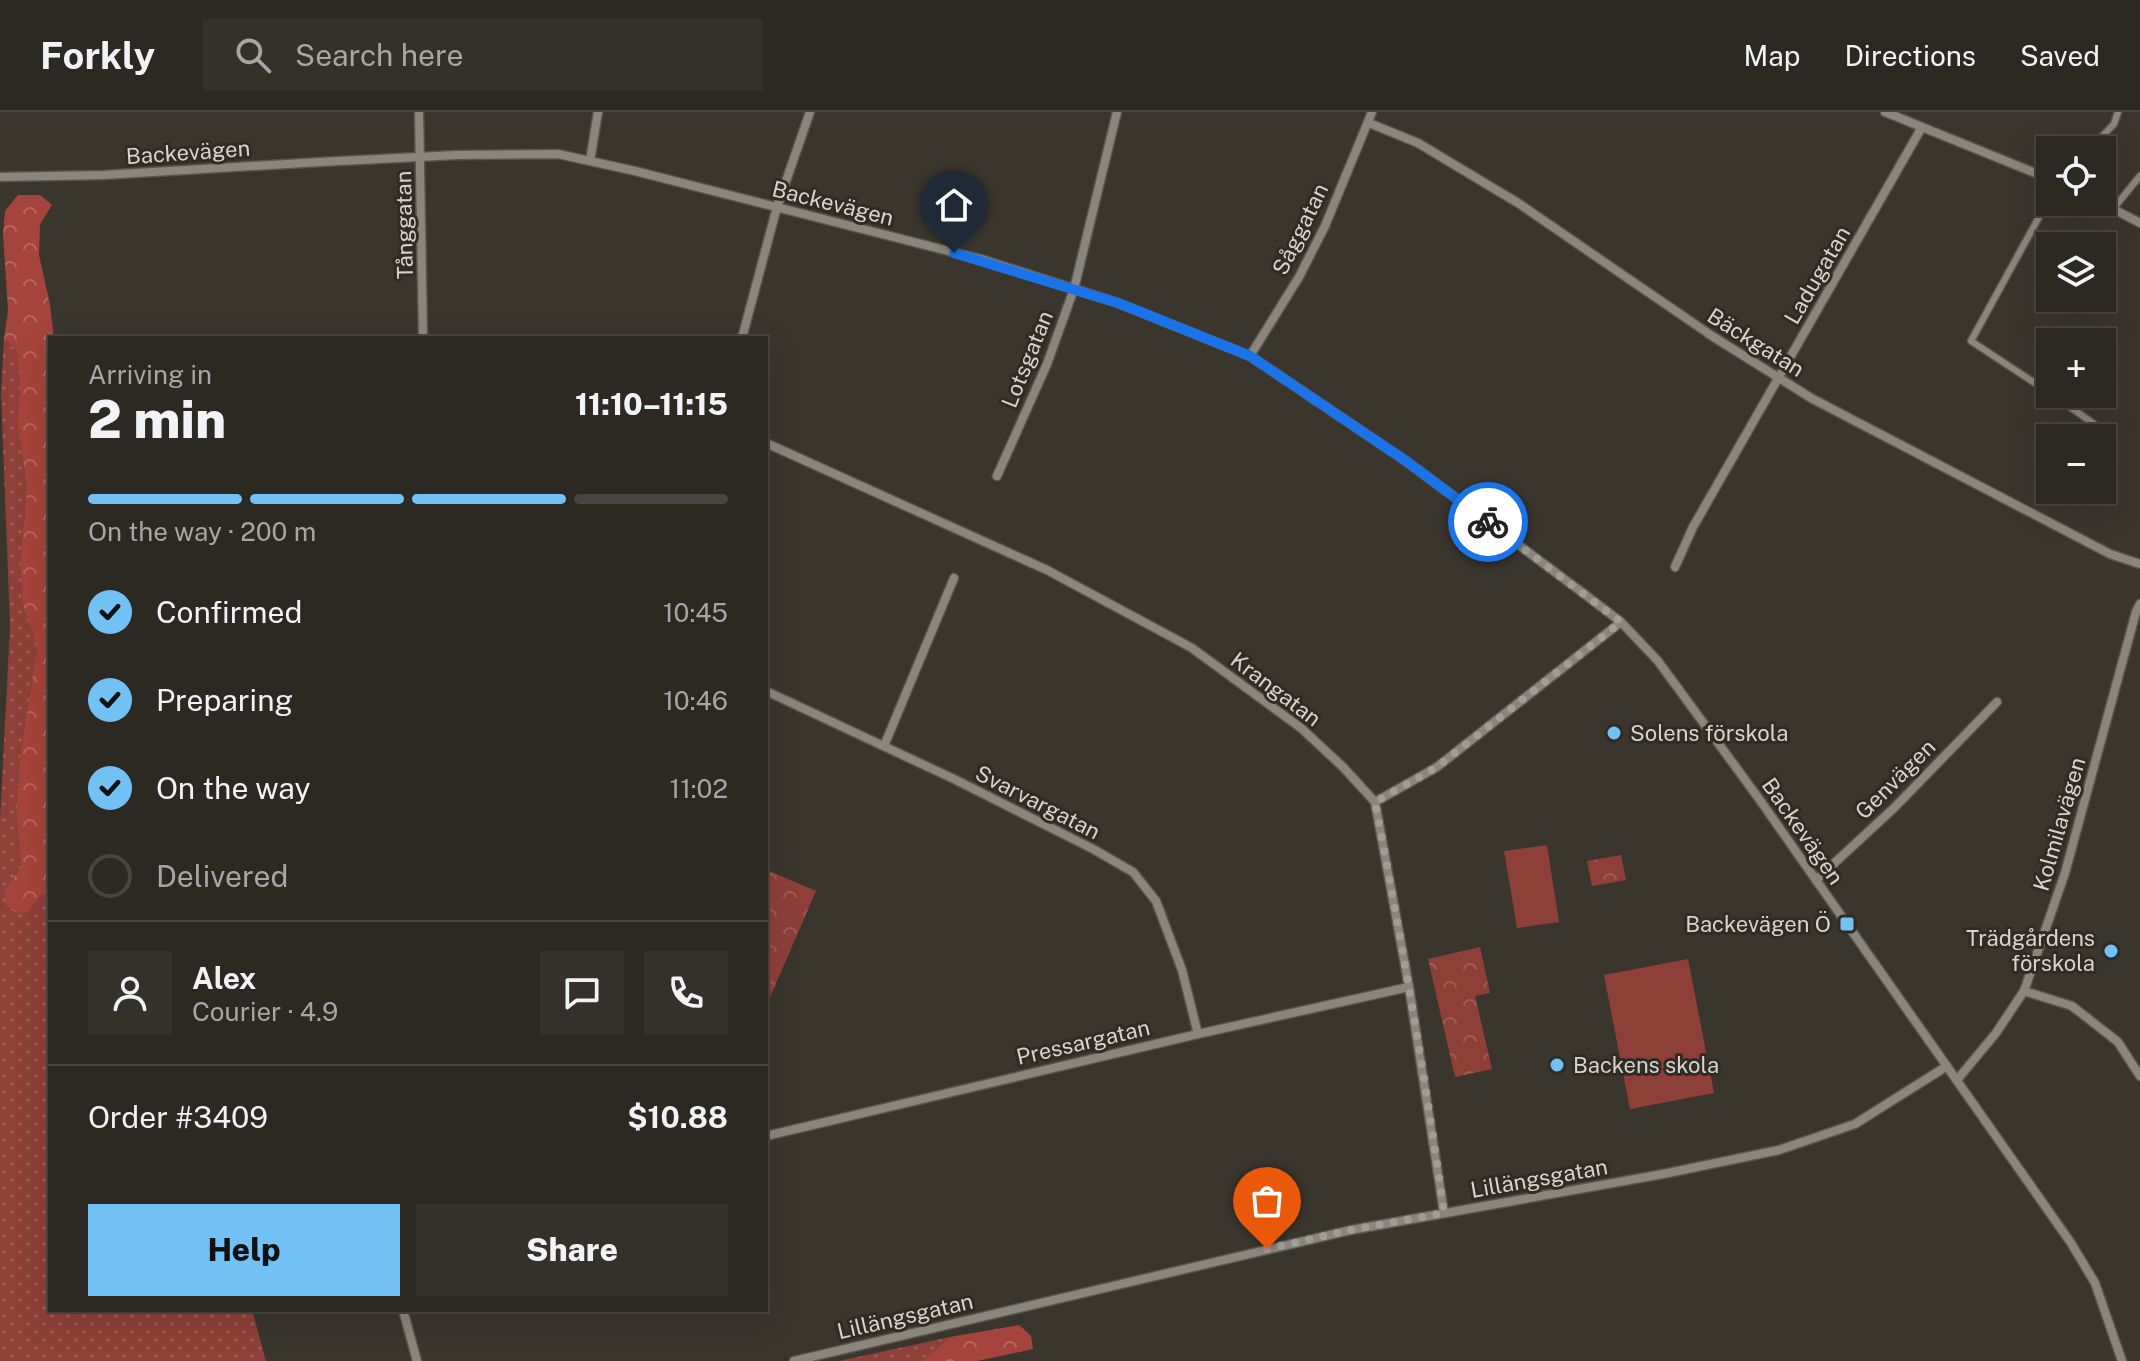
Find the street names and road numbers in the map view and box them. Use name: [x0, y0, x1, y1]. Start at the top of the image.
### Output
street label: Backevägen: [125, 135, 251, 169]
street label: Tånggatan: [390, 171, 418, 279]
street label: Backevägen: [770, 175, 896, 231]
street label: Såggatan: [1267, 179, 1333, 279]
street label: Ladugatan: [1779, 221, 1855, 329]
street label: Bäckgatan: [1703, 302, 1809, 382]
street label: Lotsgatan: [996, 307, 1058, 411]
street label: Krangatan: [1226, 647, 1326, 731]
street label: Genvägen: [1850, 734, 1940, 824]
street label: Kolmilavägen: [2028, 754, 2090, 894]
street label: Svarvargatan: [971, 759, 1105, 845]
street label: Backevägen: [1757, 773, 1849, 889]
street label: Pressargatan: [1014, 1014, 1152, 1070]
street label: Lillängsgatan: [1468, 1153, 1610, 1203]
street label: Lillängsgatan: [834, 1288, 976, 1344]

